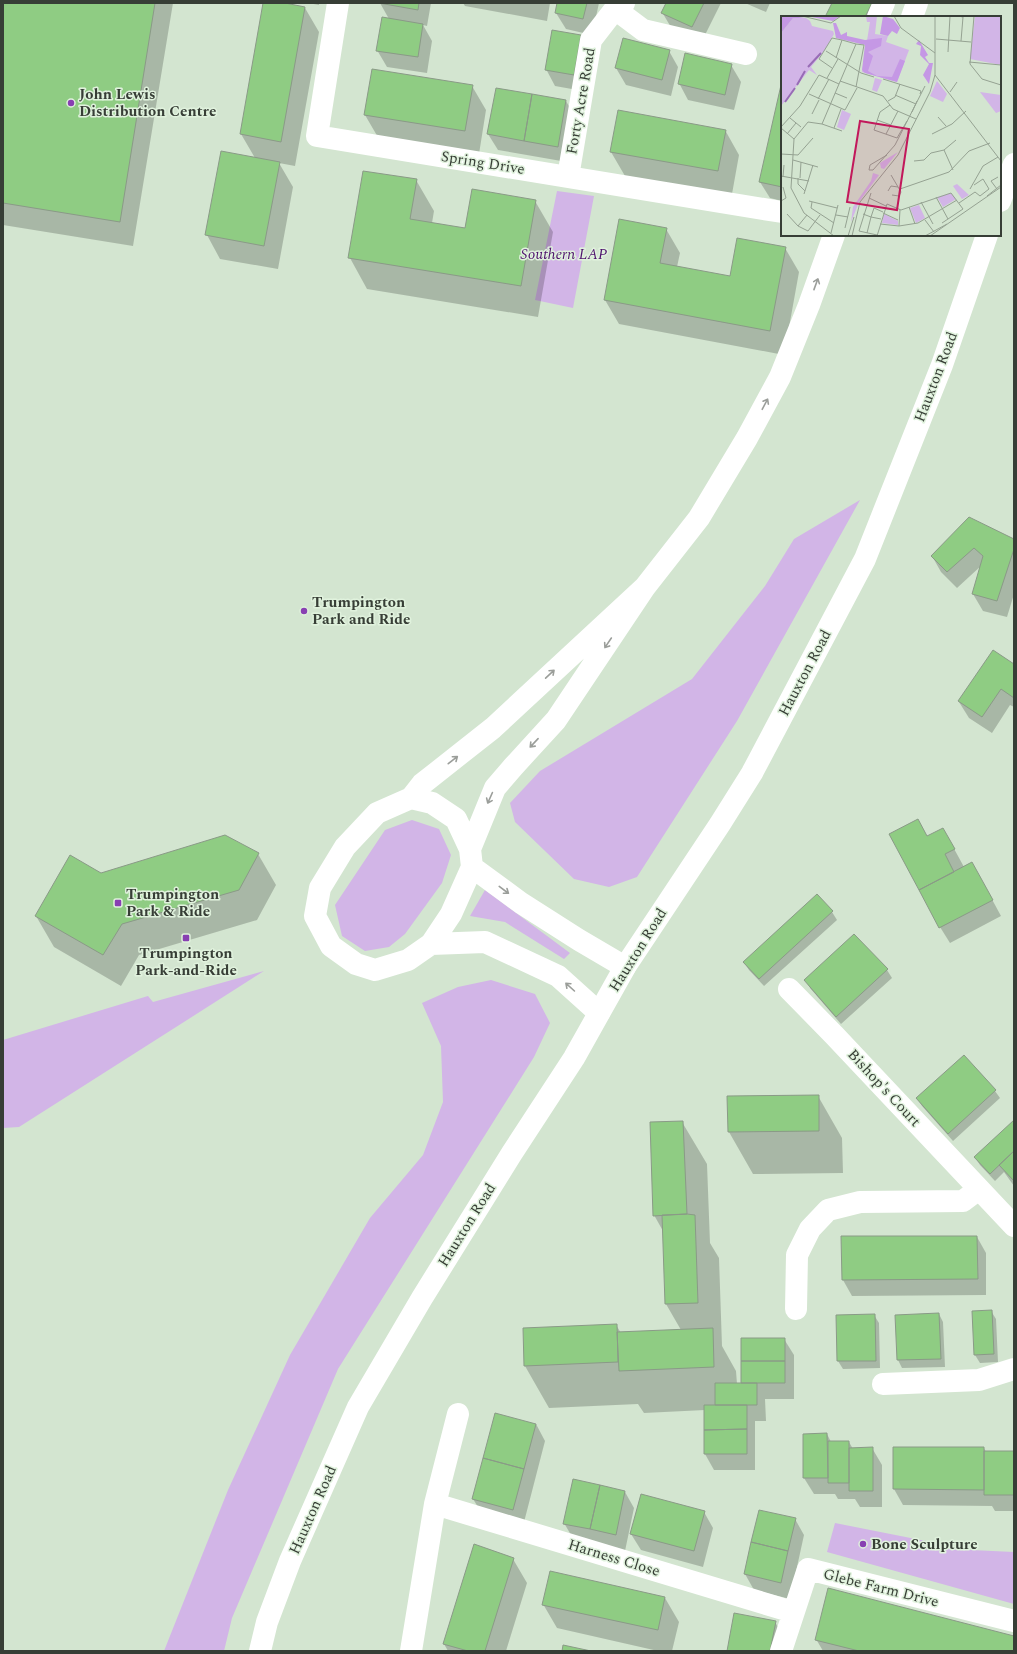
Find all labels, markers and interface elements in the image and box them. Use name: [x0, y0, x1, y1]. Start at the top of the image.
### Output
inset map: [781, 16, 1001, 236]
street label: Forty Acre Road: [560, 46, 602, 156]
place label: John Lewis Distribution Centre: [79, 83, 216, 123]
marker: John Lewis Distribution Centre: [66, 98, 76, 108]
street label: Spring Drive: [439, 145, 527, 181]
park label: Southern LAP: [521, 243, 607, 266]
one-way arrow: [813, 278, 820, 291]
street label: Hauxton Road: [908, 329, 964, 425]
one-way arrow: [762, 398, 769, 410]
place label: Trumpington Park and Ride: [312, 591, 411, 631]
marker: Trumpington Park and Ride: [299, 606, 309, 616]
street label: Hauxton Road: [773, 626, 837, 720]
one-way arrow: [604, 637, 612, 648]
one-way arrow: [545, 669, 555, 679]
one-way arrow: [530, 738, 539, 748]
one-way arrow: [447, 756, 458, 764]
one-way arrow: [486, 792, 494, 804]
place label: Trumpington Park & Ride: [126, 883, 219, 923]
one-way arrow: [498, 886, 509, 894]
marker: Trumpington Park & Ride: [113, 898, 123, 908]
street label: Hauxton Road: [603, 904, 673, 996]
marker: Trumpington Park-and-Ride: [181, 933, 191, 943]
place label: Trumpington Park-and-Ride: [135, 942, 237, 982]
one-way arrow: [565, 983, 576, 992]
street label: Bishop's Court: [842, 1044, 926, 1132]
street label: Hauxton Road: [432, 1179, 502, 1271]
street label: Hauxton Road: [283, 1462, 343, 1558]
street label: Harness Close: [565, 1533, 663, 1583]
place label: Bone Sculpture: [871, 1533, 978, 1556]
marker: Bone Sculpture: [858, 1539, 868, 1549]
street label: Glebe Farm Drive: [821, 1563, 941, 1613]

